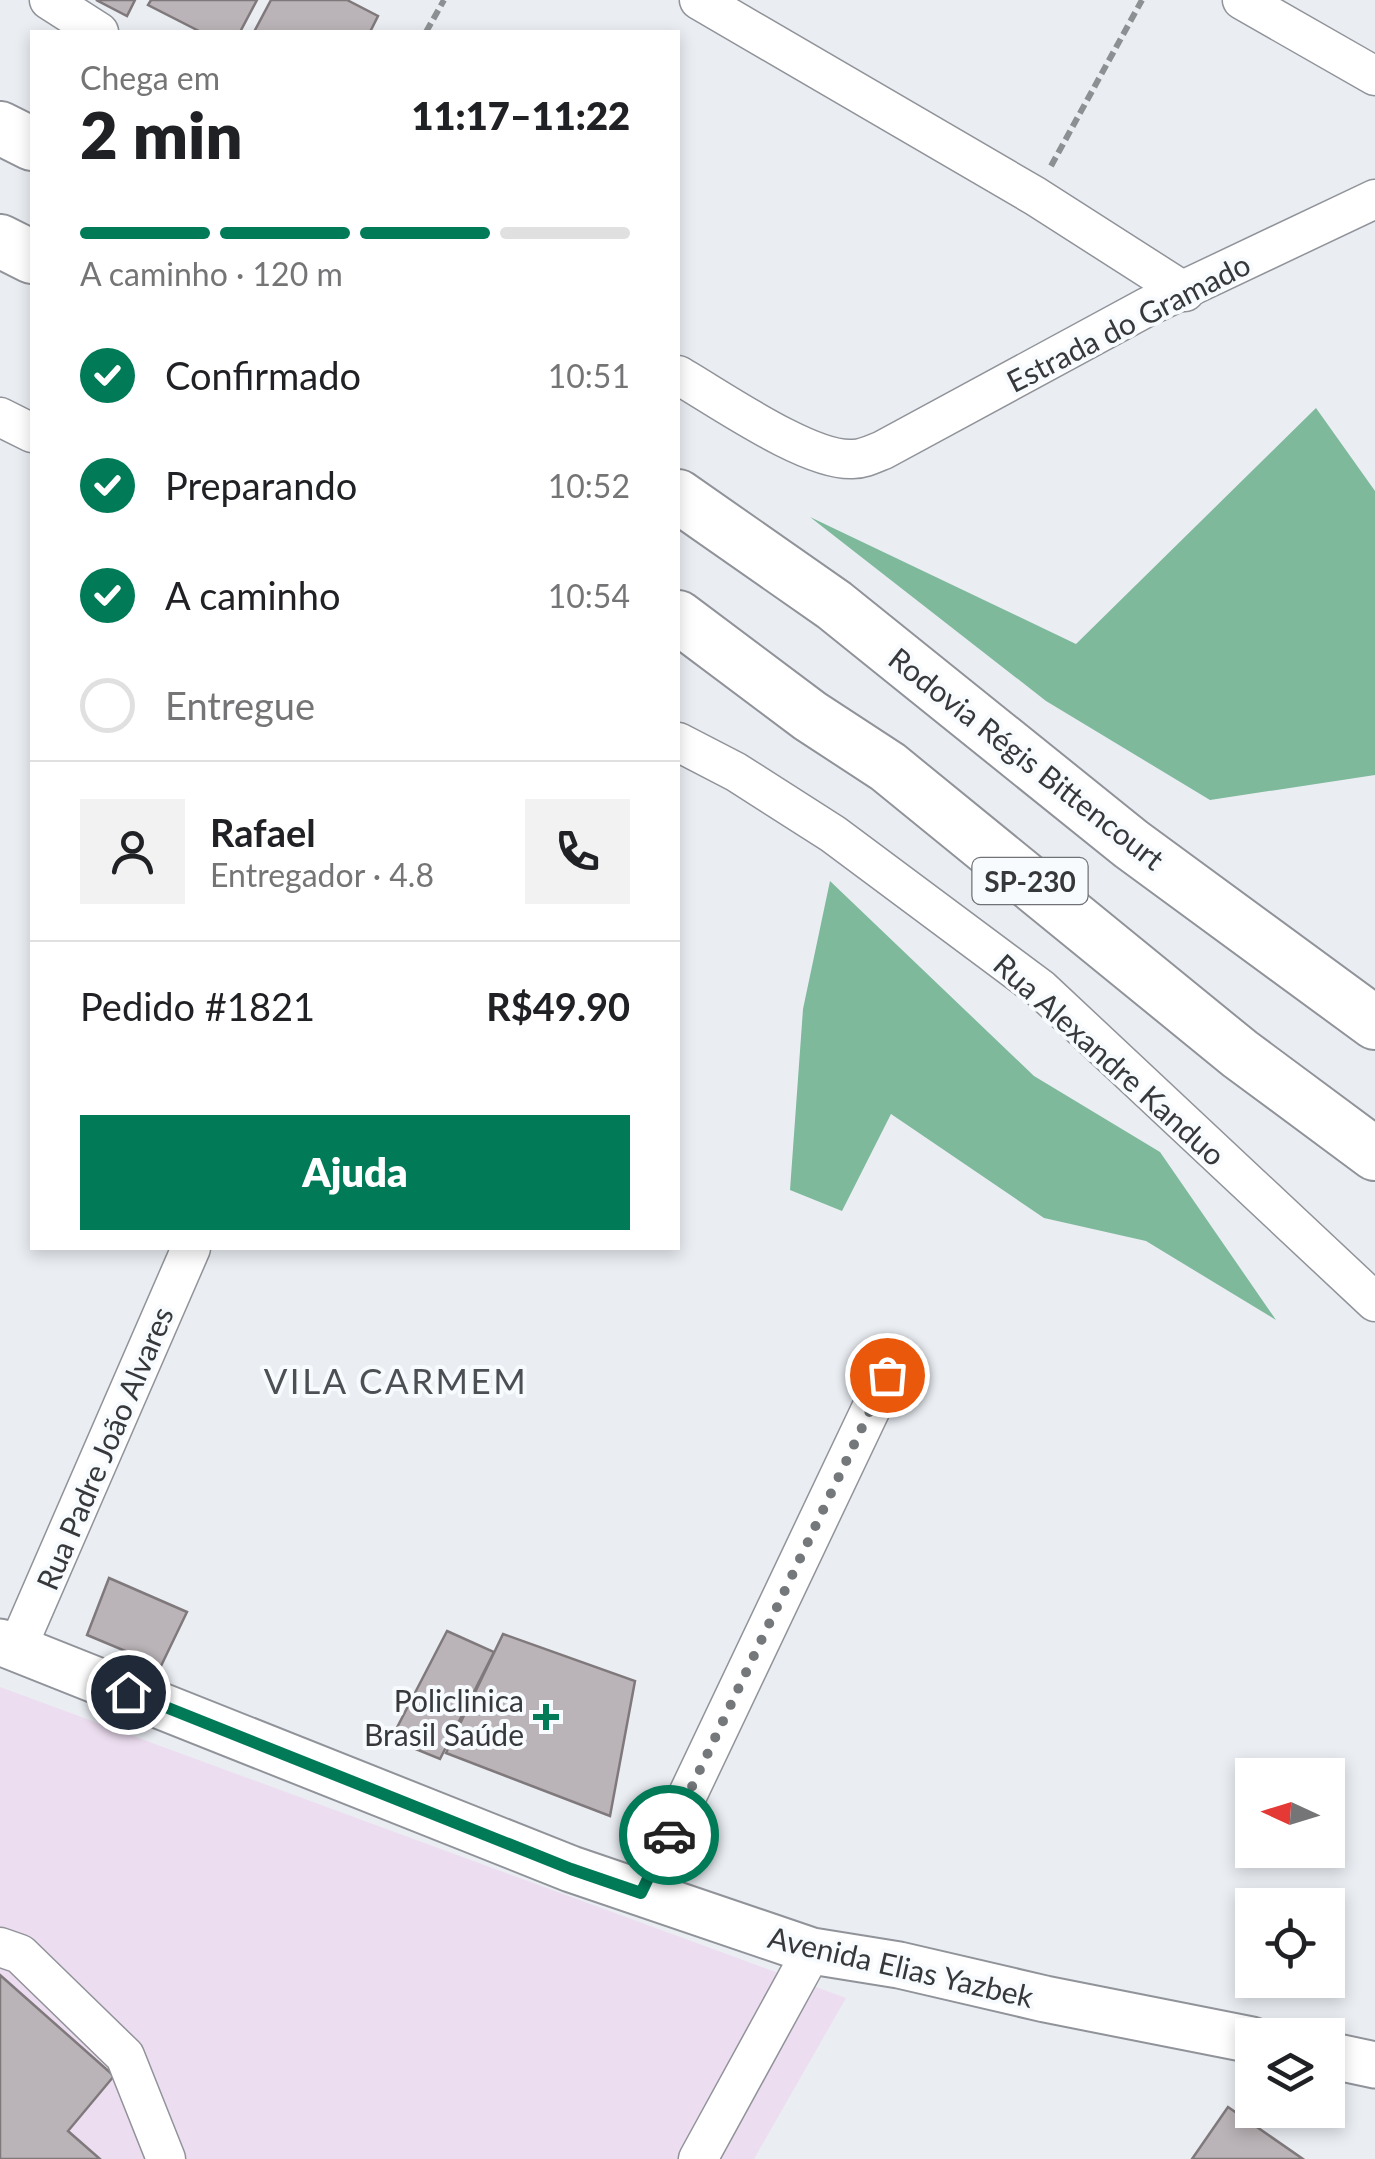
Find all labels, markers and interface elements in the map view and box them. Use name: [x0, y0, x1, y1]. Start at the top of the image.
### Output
text: Chega em: [80, 58, 220, 97]
text: 11:17–11:22: [411, 92, 630, 138]
text: 2 min: [80, 95, 242, 173]
street label: Estrada do Gramado: [1000, 245, 1256, 399]
text: A caminho · 120 m: [80, 254, 343, 293]
icon: check: [80, 348, 135, 403]
text: Confirmado: [165, 352, 361, 398]
text: 10:51: [548, 356, 630, 395]
icon: check: [80, 458, 135, 513]
text: Preparando: [165, 462, 357, 508]
text: 10:52: [548, 466, 630, 505]
icon: check: [80, 568, 135, 623]
text: A caminho: [165, 572, 341, 618]
text: 10:54: [548, 576, 630, 615]
street label: Rodovia Régis Bittencourt: [882, 639, 1172, 877]
text: Entregue: [165, 682, 315, 728]
button: person: [80, 799, 185, 904]
button: phone: [525, 799, 630, 904]
text: Rafael: [210, 809, 316, 855]
text: Entregador · 4.8: [210, 855, 434, 894]
road number: SP-230: [972, 858, 1088, 904]
street label: Rua Alexandre Kanduo: [987, 946, 1233, 1172]
text: Pedido #1821: [80, 983, 315, 1029]
text: R$49.90: [486, 983, 630, 1029]
button: Ajuda: [80, 1115, 630, 1230]
street label: Rua Padre João Alvares: [28, 1301, 180, 1595]
pin: [845, 1333, 930, 1418]
icon: bag: [860, 1348, 915, 1403]
district label: VILA CARMEM: [264, 1359, 528, 1401]
pin: [86, 1650, 171, 1735]
icon: home: [101, 1665, 156, 1720]
place label: Policlinica Brasil Saúde: [364, 1682, 524, 1752]
marker: Policlinica Brasil Saúde: [533, 1704, 559, 1730]
north arrow: [1235, 1758, 1345, 1868]
map controls: [1235, 1758, 1345, 2128]
courier: [619, 1785, 719, 1885]
icon: car: [642, 1808, 697, 1863]
button: locate: [1235, 1888, 1345, 1998]
street label: Avenida Elias Yazbek: [765, 1918, 1038, 2014]
button: layers: [1235, 2018, 1345, 2128]

